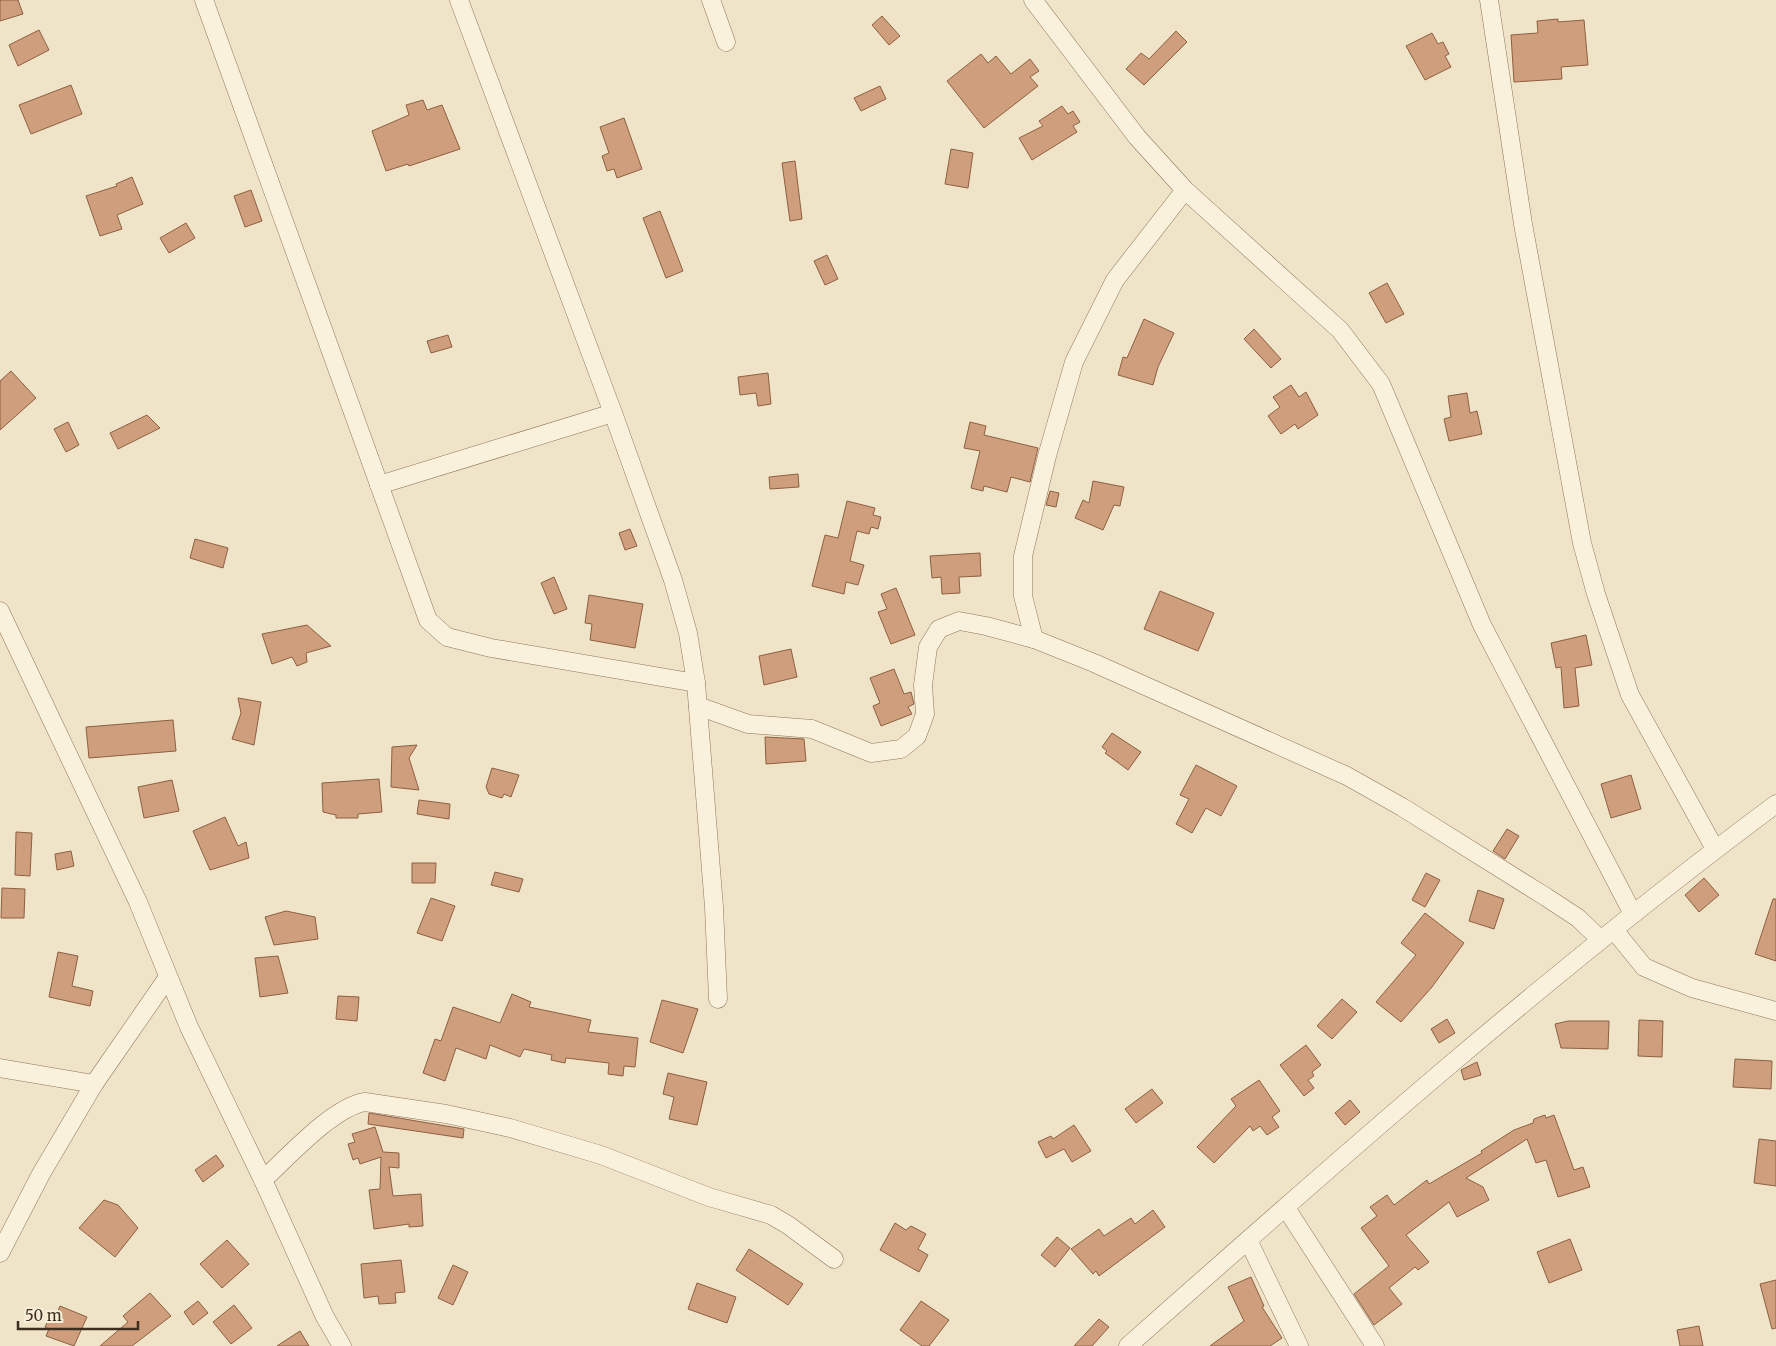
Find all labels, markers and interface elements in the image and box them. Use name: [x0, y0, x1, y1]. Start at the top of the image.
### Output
scale bar: [18, 1298, 138, 1330]
text: 50 m: [25, 1306, 62, 1325]

